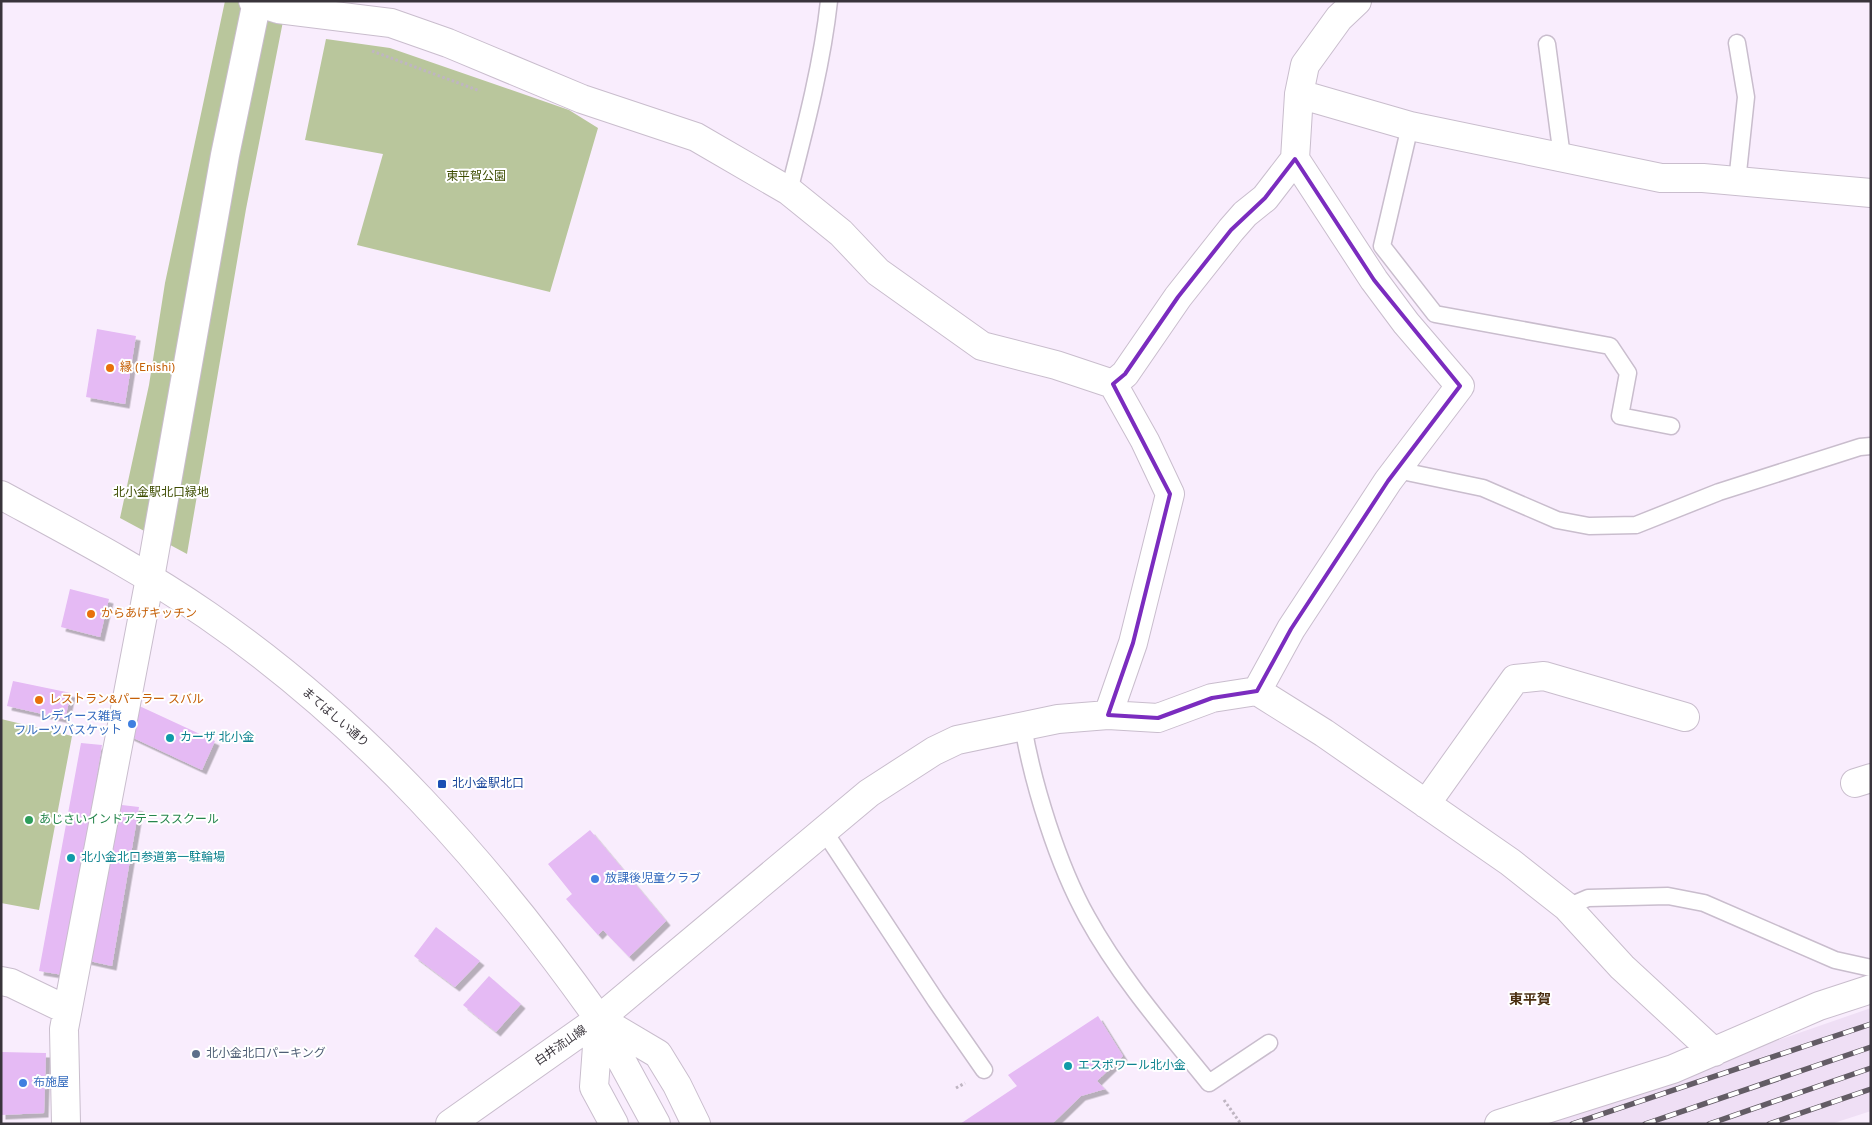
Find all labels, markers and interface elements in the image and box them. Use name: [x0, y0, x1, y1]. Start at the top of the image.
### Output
park label: 東平賀公園: [446, 169, 506, 185]
place label: 縁 (Enishi): [120, 360, 175, 376]
marker: 縁 (Enishi): [104, 362, 116, 374]
park label: 北小金駅北口緑地: [113, 485, 209, 501]
place label: からあげキッチン: [101, 606, 197, 622]
marker: からあげキッチン: [85, 608, 97, 620]
street label: まてばしい通り: [298, 684, 372, 752]
place label: レストラン&パーラー スバル: [49, 692, 204, 708]
marker: レストラン&パーラー スバル: [33, 694, 45, 706]
place label: レディース雑貨 フルーツバスケット: [14, 709, 122, 739]
marker: レディース雑貨 フルーツバスケット: [126, 718, 138, 730]
place label: カーザ 北小金: [180, 730, 255, 746]
marker: カーザ 北小金: [164, 732, 176, 744]
place label: 北小金駅北口: [452, 776, 524, 792]
marker: 北小金駅北口: [436, 778, 448, 790]
place label: あじさいインドアテニススクール: [39, 812, 219, 828]
marker: あじさいインドアテニススクール: [23, 814, 35, 826]
place label: 北小金北口参道第一駐輪場: [81, 850, 225, 866]
marker: 北小金北口参道第一駐輪場: [65, 852, 77, 864]
place label: 放課後児童クラブ: [605, 871, 701, 887]
marker: 放課後児童クラブ: [589, 873, 601, 885]
district label: 東平賀: [1509, 992, 1551, 1009]
street label: 白井流山線: [532, 1022, 590, 1070]
place label: 北小金北口パーキング: [206, 1046, 326, 1062]
marker: 北小金北口パーキング: [190, 1048, 202, 1060]
place label: エスポワール北小金: [1078, 1058, 1186, 1074]
marker: エスポワール北小金: [1062, 1060, 1074, 1072]
place label: 布施屋: [33, 1075, 69, 1091]
marker: 布施屋: [17, 1077, 29, 1089]

